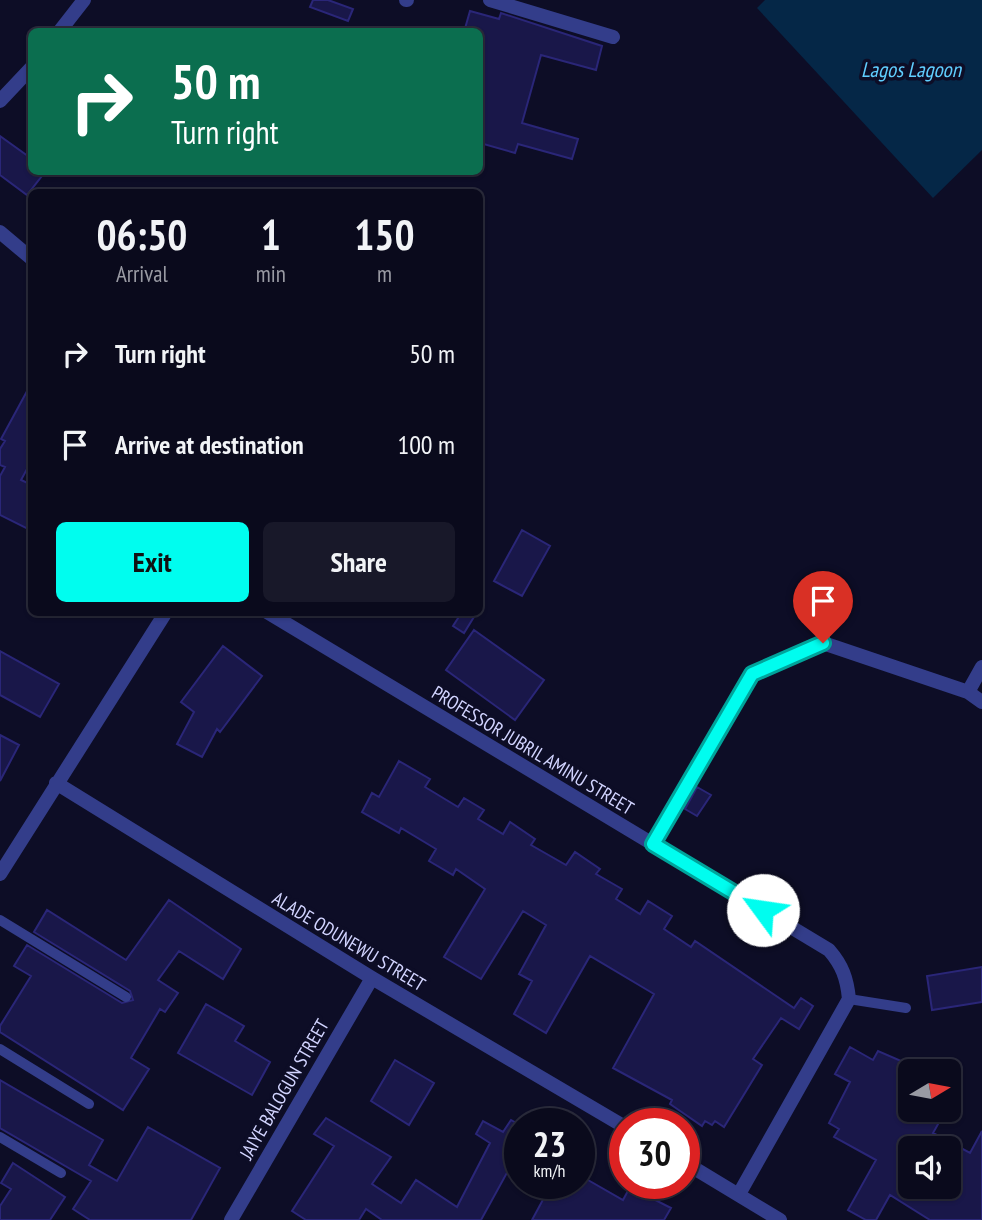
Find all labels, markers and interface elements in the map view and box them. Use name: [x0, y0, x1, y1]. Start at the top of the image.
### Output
text: 50 m: [171, 49, 260, 113]
icon: right: [56, 56, 147, 147]
water label: Lagos Lagoon: [861, 56, 963, 83]
text: Turn right: [171, 111, 279, 153]
text: 06:50: [96, 207, 187, 262]
text: 1: [261, 207, 281, 262]
text: 150: [354, 207, 415, 262]
text: Arrival: [116, 259, 168, 288]
text: min: [256, 259, 286, 288]
text: m: [377, 259, 392, 288]
icon: right: [56, 335, 94, 373]
text: Turn right: [115, 337, 206, 370]
text: 50 m: [409, 337, 455, 370]
icon: arrive: [56, 426, 94, 464]
text: Arrive at destination: [115, 428, 304, 461]
text: 100 m: [397, 428, 455, 461]
button: Exit: [56, 522, 249, 602]
button: Share: [263, 522, 455, 602]
pin: [793, 571, 853, 643]
icon: arrive: [804, 582, 842, 620]
street label: PROFESSOR JUBRIL AMINU STREET: [428, 680, 639, 820]
position arrow: [726, 873, 800, 947]
street label: ALADE ODUNEWU STREET: [268, 886, 430, 996]
street label: JAIYE BALOGUN STREET: [234, 1014, 334, 1164]
north arrow: [898, 1059, 961, 1122]
map controls: [898, 1059, 961, 1199]
speed limit sign: 30: [609, 1108, 700, 1199]
text: 23: [533, 1121, 566, 1167]
button: sound: [898, 1136, 961, 1199]
text: km/h: [534, 1159, 565, 1182]

